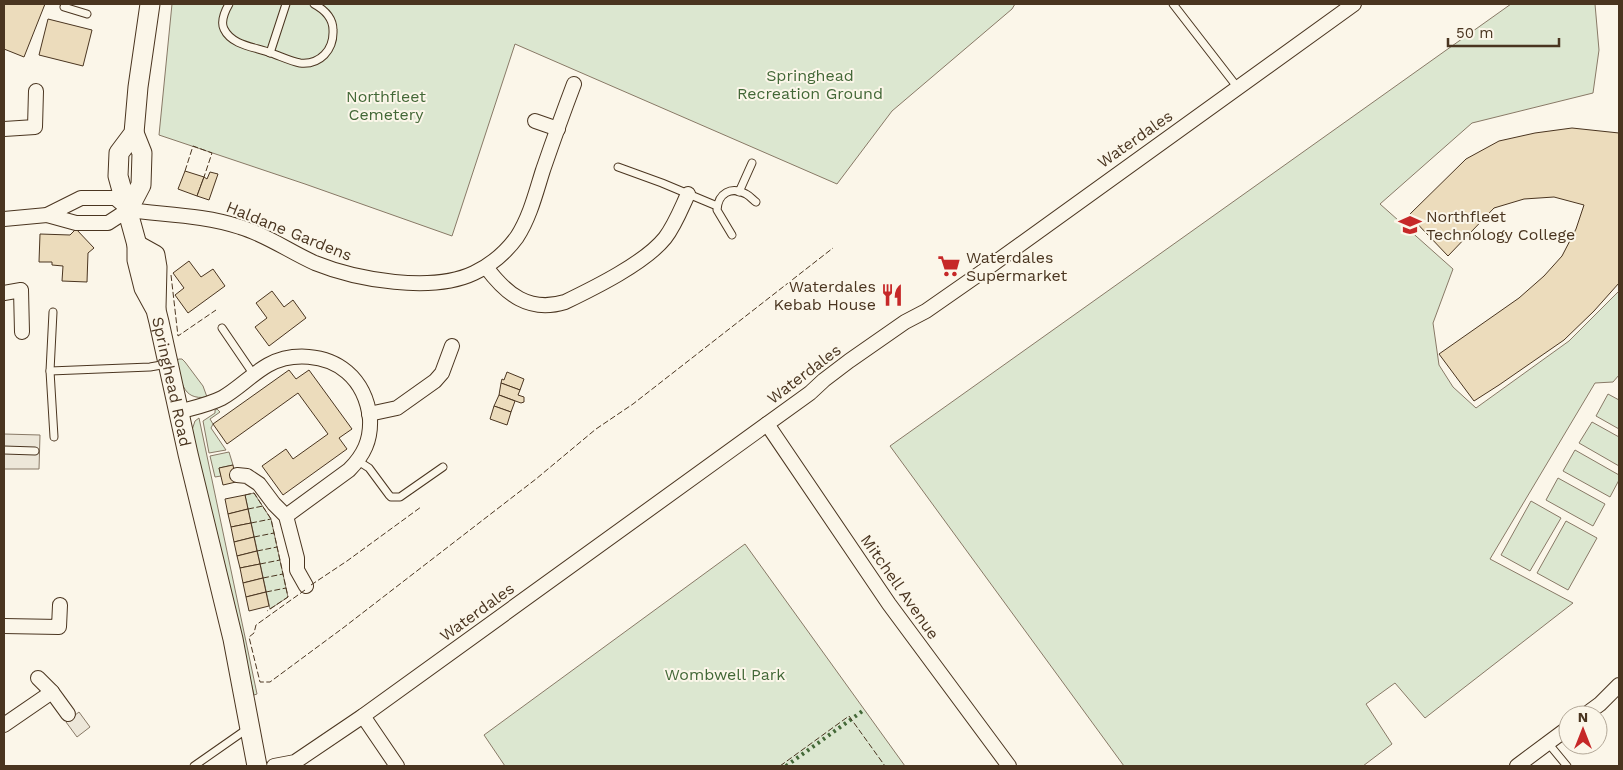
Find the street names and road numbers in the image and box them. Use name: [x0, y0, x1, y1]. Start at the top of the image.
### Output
street label: Waterdales: [1094, 106, 1176, 172]
street label: Haldane Gardens: [223, 197, 355, 265]
street label: Springhead Road: [149, 315, 196, 448]
street label: Waterdales: [763, 340, 845, 408]
street label: Mitchell Avenue: [857, 531, 943, 643]
street label: Waterdales: [436, 579, 518, 645]

